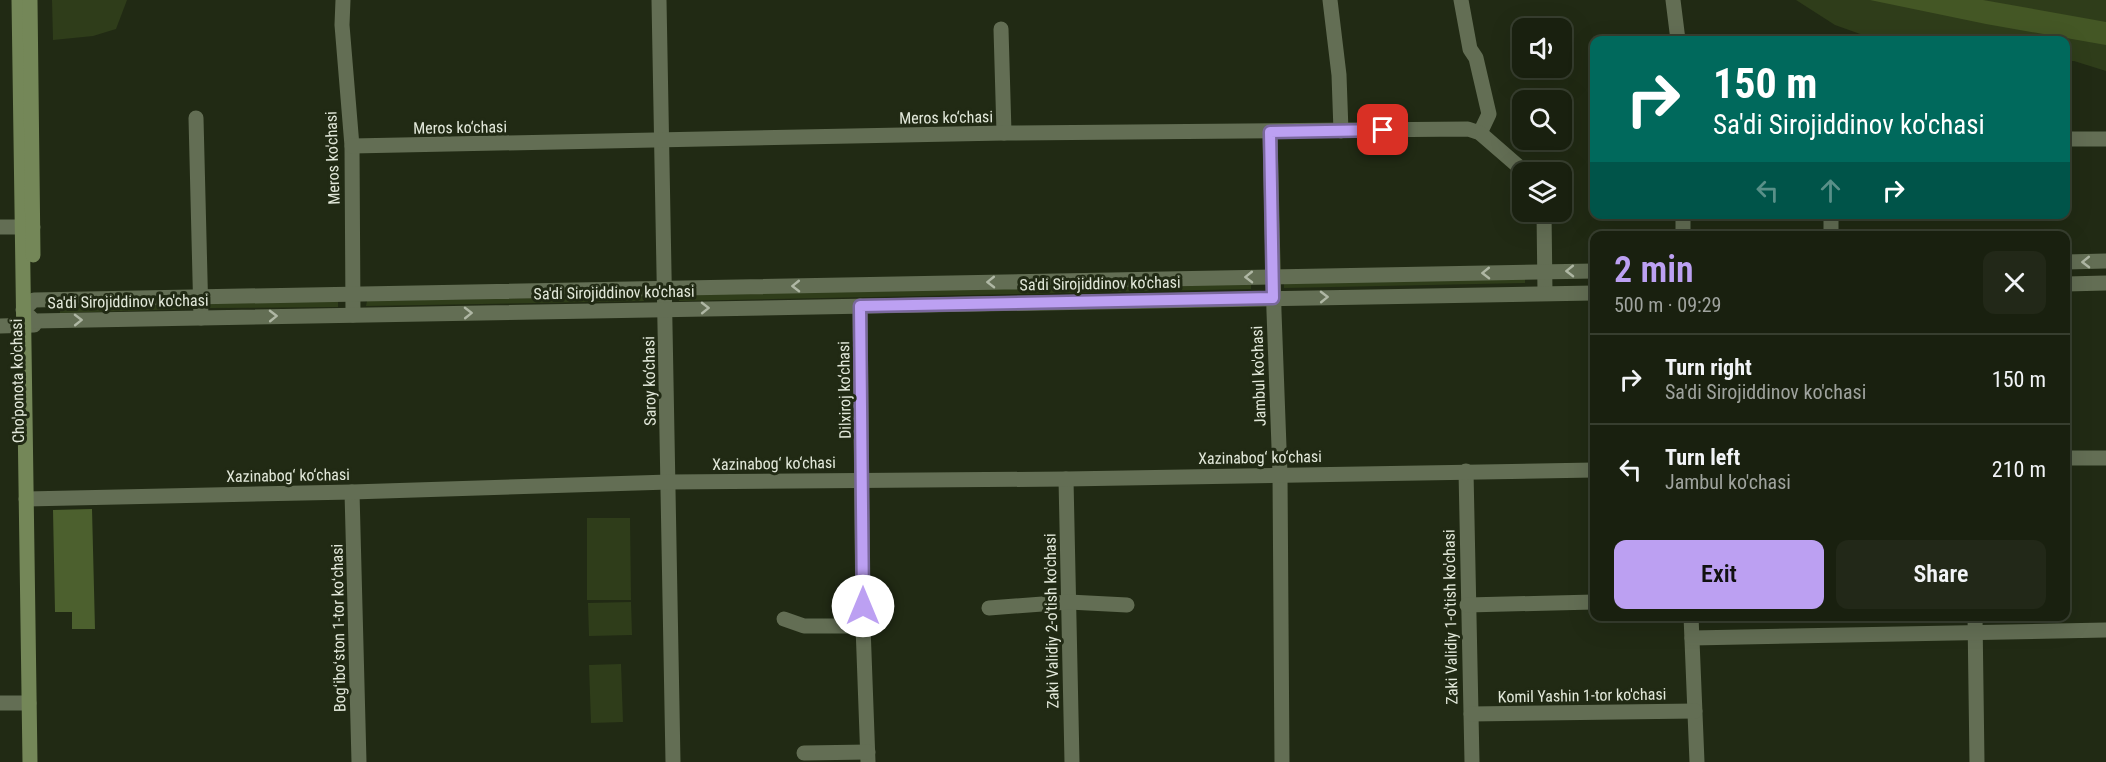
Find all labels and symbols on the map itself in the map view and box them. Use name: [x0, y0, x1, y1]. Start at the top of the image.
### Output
pin: [1357, 104, 1408, 155]
street label: Meros ko‘chasi: [899, 107, 993, 128]
street label: Meros ko'chasi: [321, 111, 344, 205]
street label: Meros ko‘chasi: [413, 117, 507, 138]
one-way arrow: [2081, 256, 2090, 268]
one-way arrow: [1565, 265, 1574, 278]
one-way arrow: [1482, 267, 1491, 279]
one-way arrow: [1245, 271, 1254, 284]
street label: Sa'di Sirojiddinov ko'chasi: [1019, 273, 1181, 294]
one-way arrow: [987, 276, 996, 288]
one-way arrow: [792, 280, 801, 292]
street label: Sa'di Sirojiddinov ko'chasi: [533, 282, 695, 303]
street label: Sa'di Sirojiddinov ko'chasi: [47, 291, 209, 312]
one-way arrow: [1320, 291, 1329, 303]
one-way arrow: [700, 302, 709, 315]
one-way arrow: [463, 307, 472, 319]
one-way arrow: [268, 310, 277, 323]
one-way arrow: [73, 314, 82, 326]
street label: Cho'ponota ko'chasi: [7, 319, 28, 443]
street label: Jambul ko'chasi: [1247, 325, 1270, 427]
street label: Saroy ko‘chasi: [639, 336, 660, 426]
street label: Dilxiroj ko‘chasi: [834, 341, 855, 439]
street label: Xazinabog‘ ko‘chasi: [1198, 447, 1322, 468]
street label: Xazinabog‘ ko‘chasi: [712, 453, 836, 474]
street label: Xazinabog‘ ko‘chasi: [226, 465, 350, 486]
street label: Zaki Validiy 1-o'tish ko'chasi: [1439, 529, 1462, 705]
street label: Zaki Validiy 2-o'tish ko'chasi: [1040, 533, 1063, 709]
street label: Bogʻiboʻston 1-tor koʻchasi: [328, 544, 349, 712]
position arrow: [831, 574, 895, 638]
street label: Komil Yashin 1-tor ko'chasi: [1498, 685, 1666, 706]

